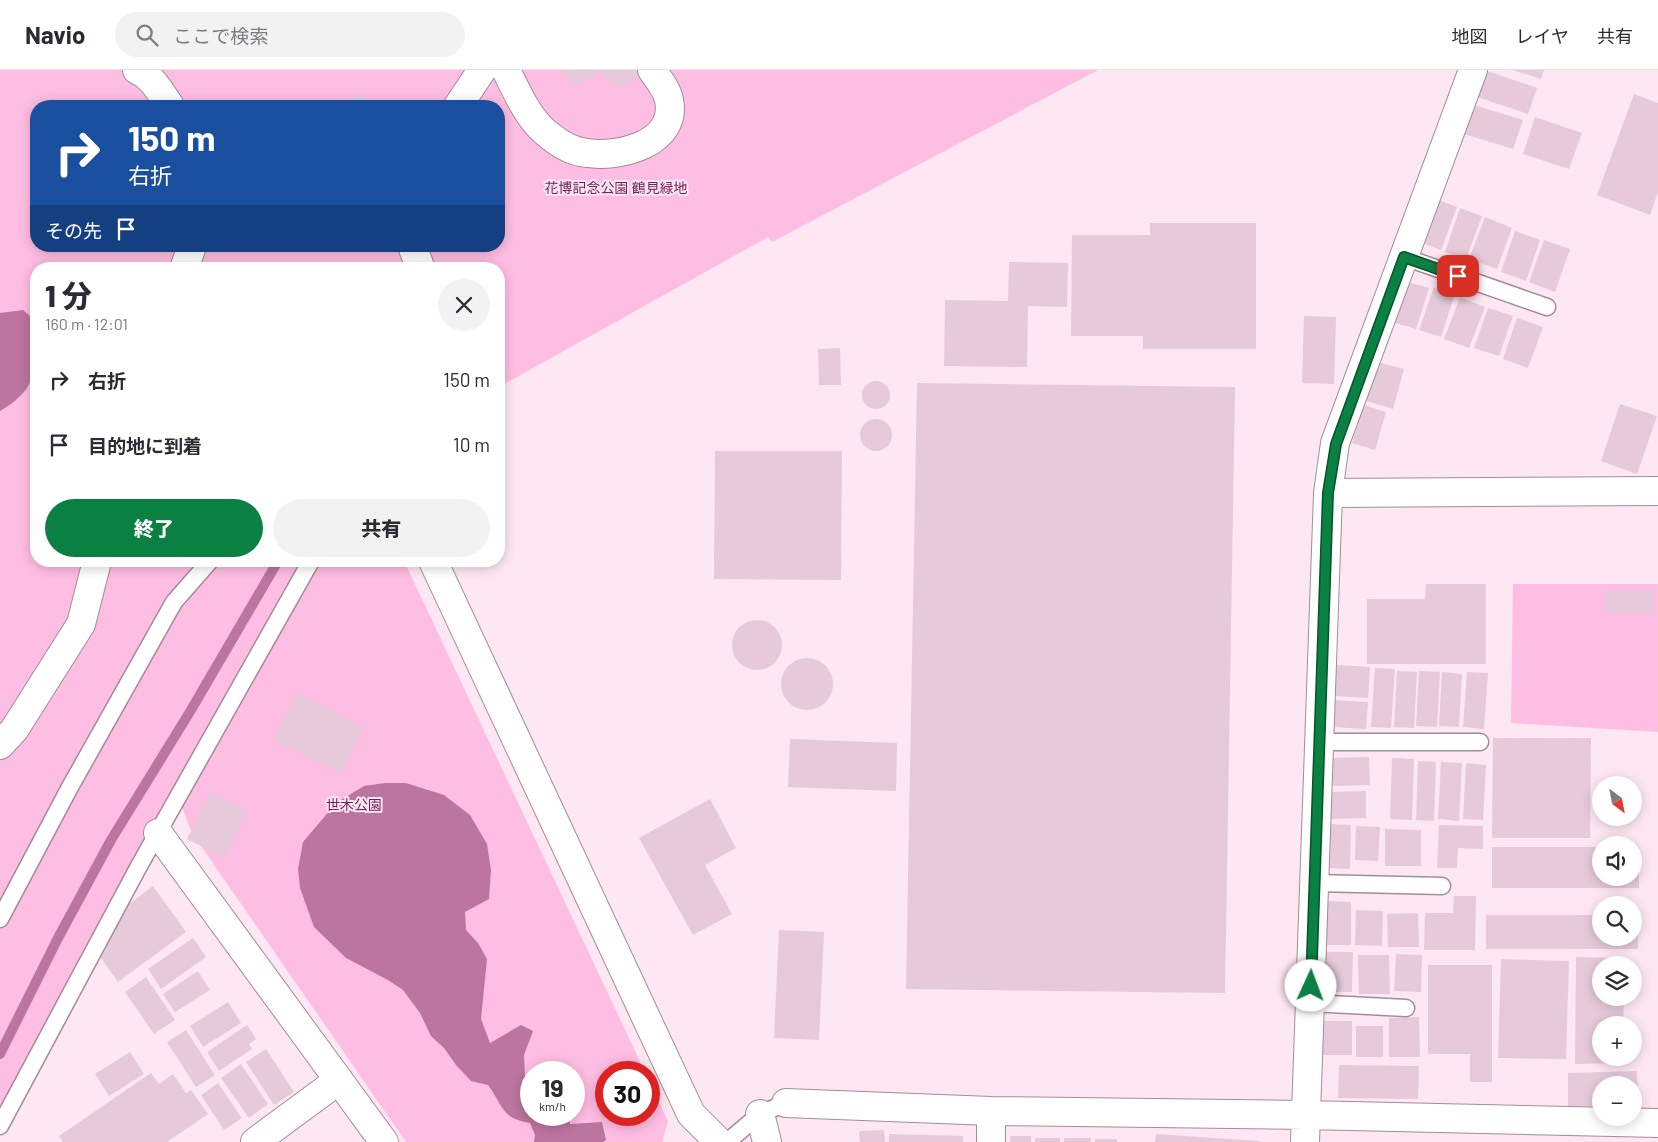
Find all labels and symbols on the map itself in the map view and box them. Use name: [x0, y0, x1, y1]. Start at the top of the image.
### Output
park label: 花博記念公園 鶴見緑地: [545, 179, 687, 196]
pin: [1437, 255, 1479, 297]
north arrow: [1592, 776, 1642, 826]
park label: 世木公園: [326, 796, 382, 813]
position arrow: [1284, 959, 1336, 1011]
speed limit sign: 30: [595, 1061, 660, 1126]

